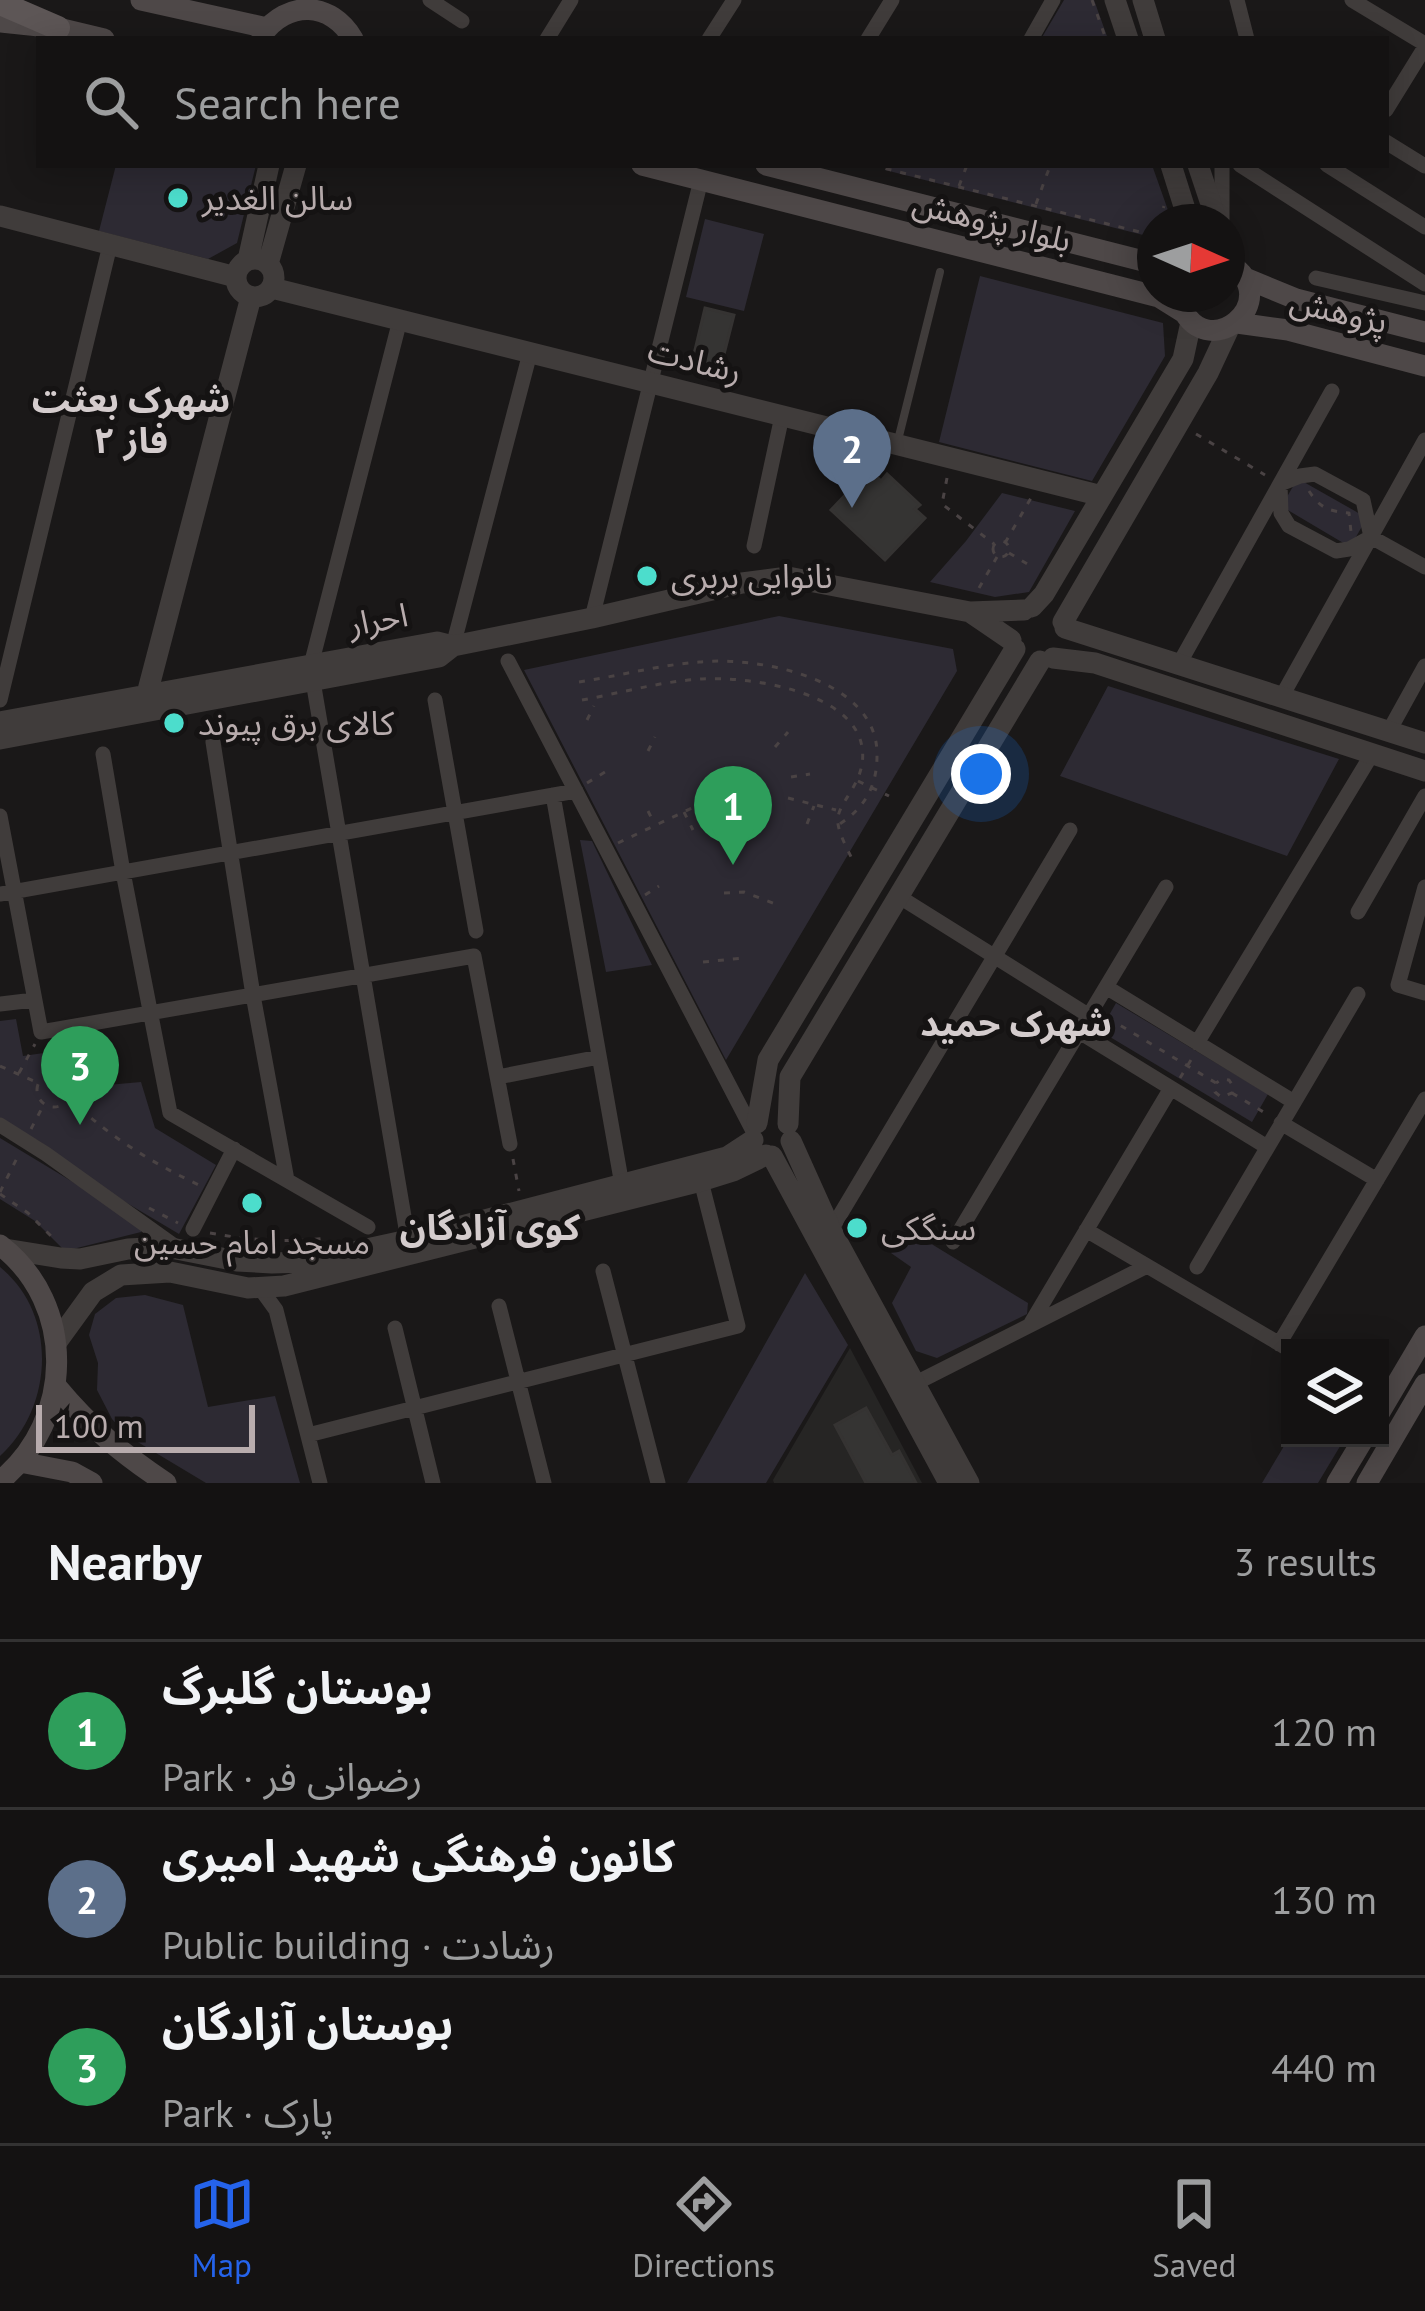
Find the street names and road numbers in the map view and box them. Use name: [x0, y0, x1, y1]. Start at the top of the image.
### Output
street label: بلوار پژوهش: [908, 180, 1076, 262]
street label: پژوهش: [1286, 278, 1392, 344]
street label: رشادت: [644, 327, 746, 392]
street label: احرار: [344, 592, 411, 645]

